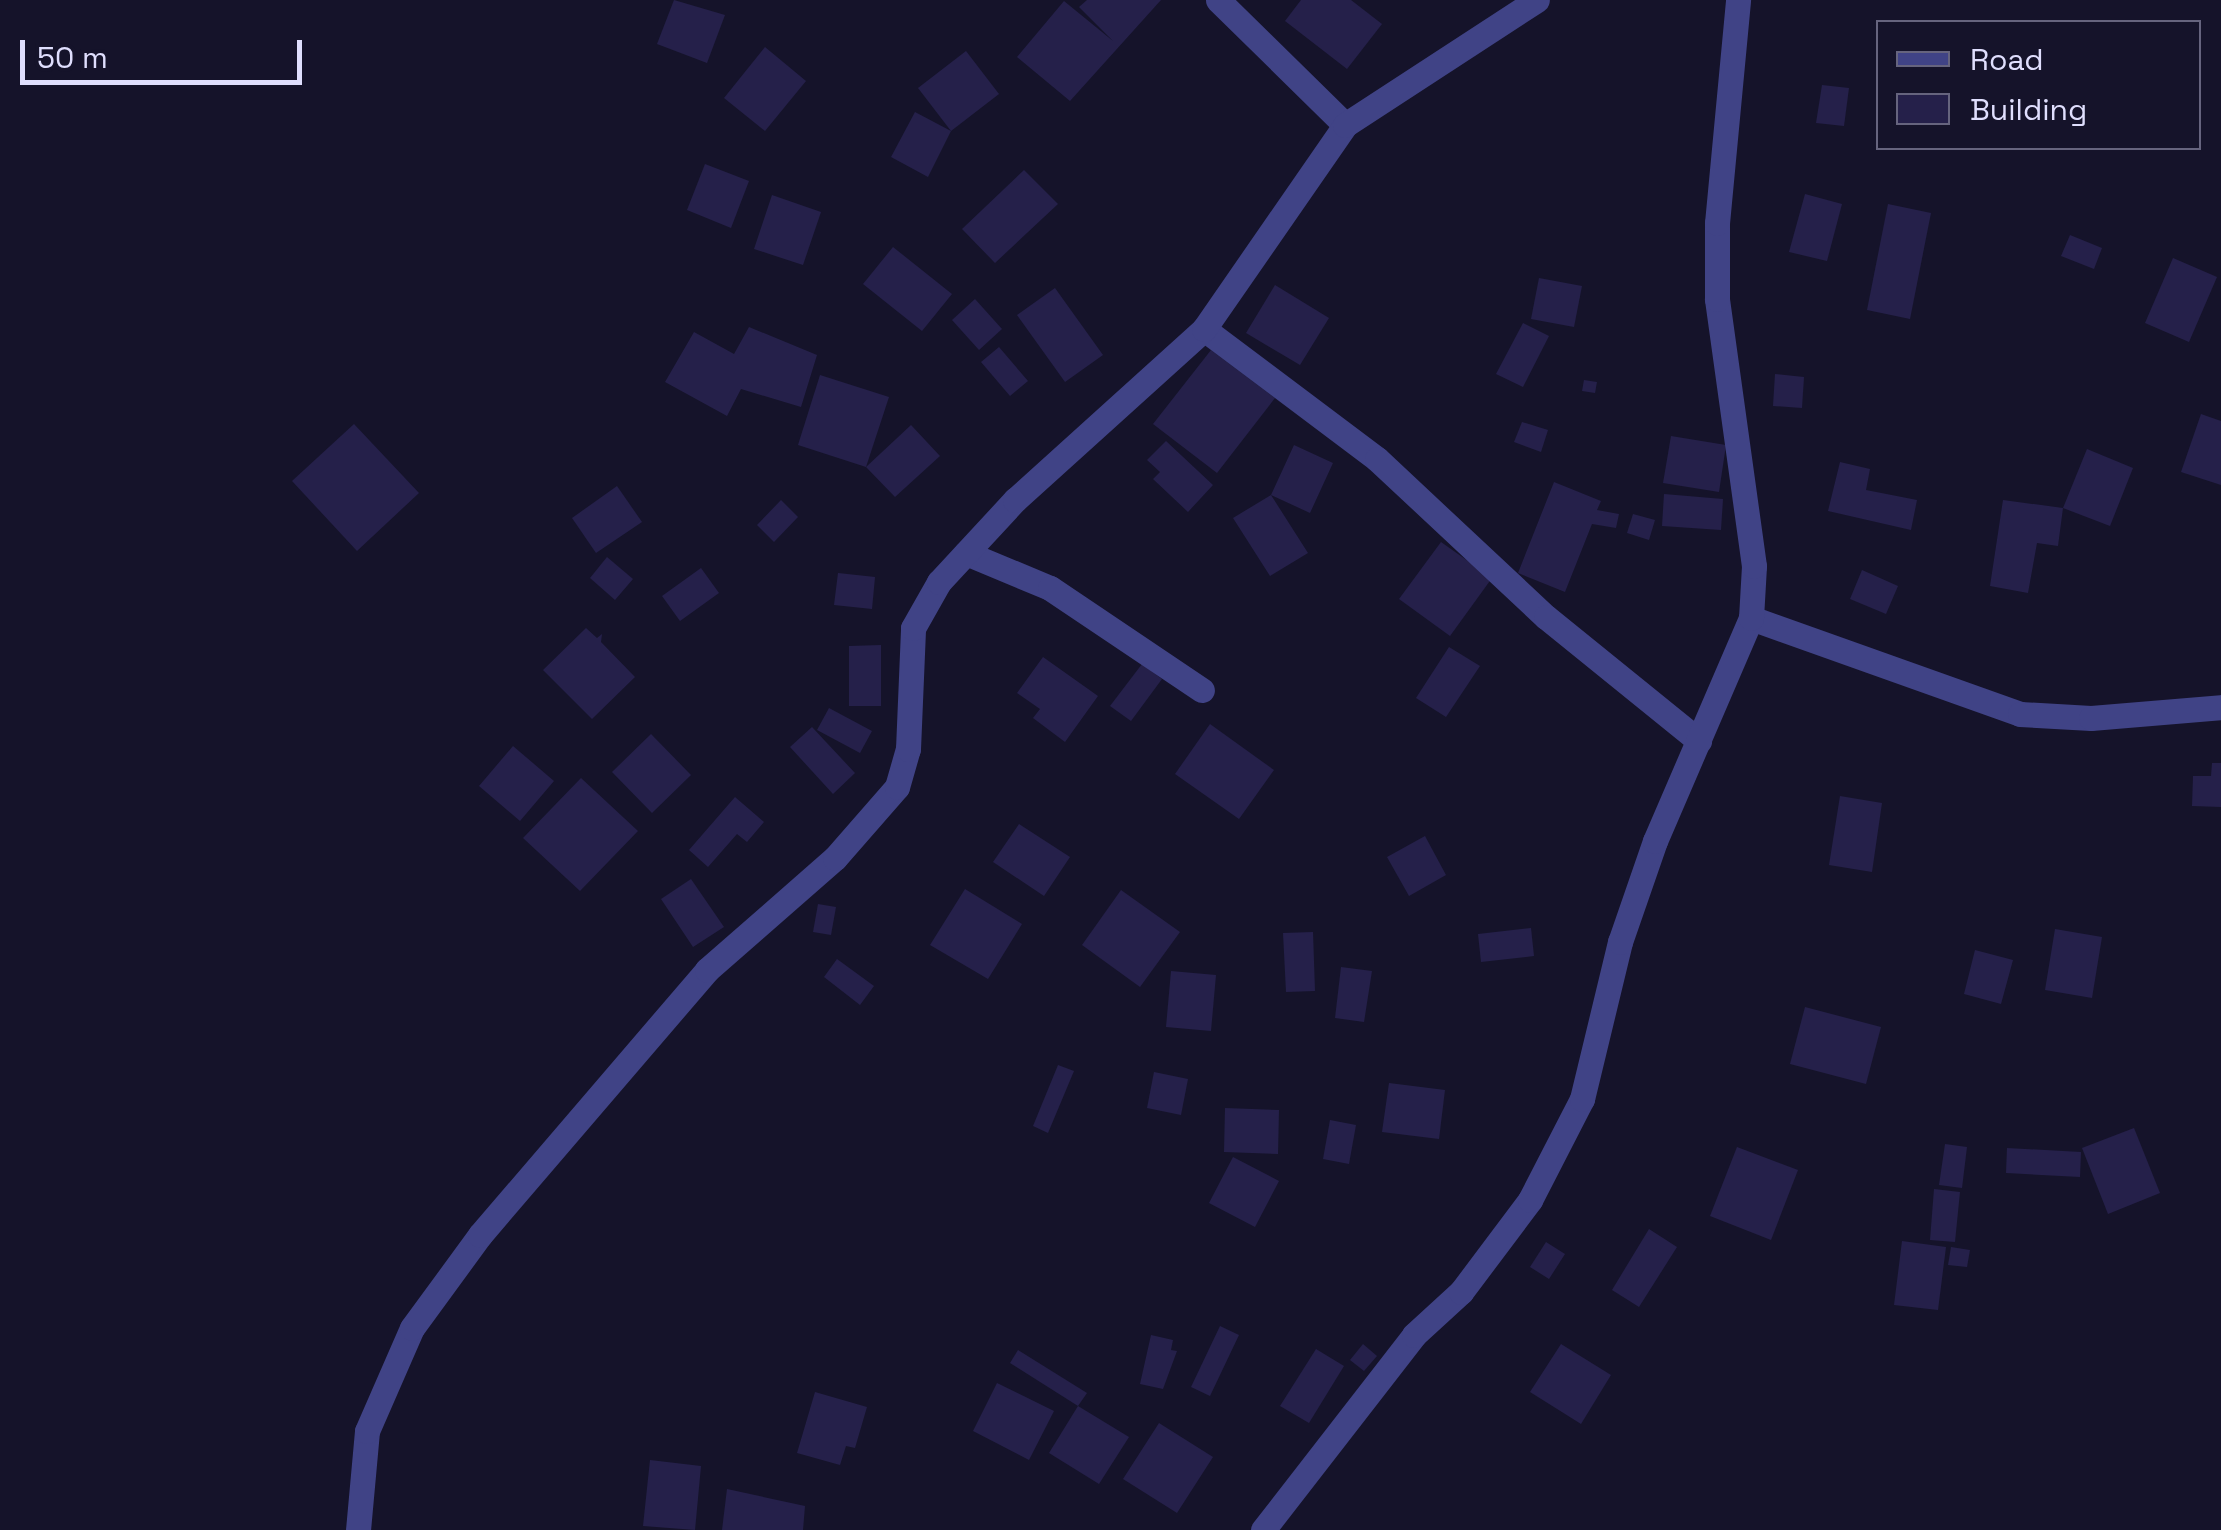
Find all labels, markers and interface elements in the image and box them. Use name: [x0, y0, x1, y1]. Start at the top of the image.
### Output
scale bar: [25, 20, 308, 82]
legend: [1876, 20, 2201, 150]
text: 50 m: [37, 38, 108, 77]
text: Road: [1970, 40, 2044, 79]
text: Building: [1970, 90, 2087, 129]

